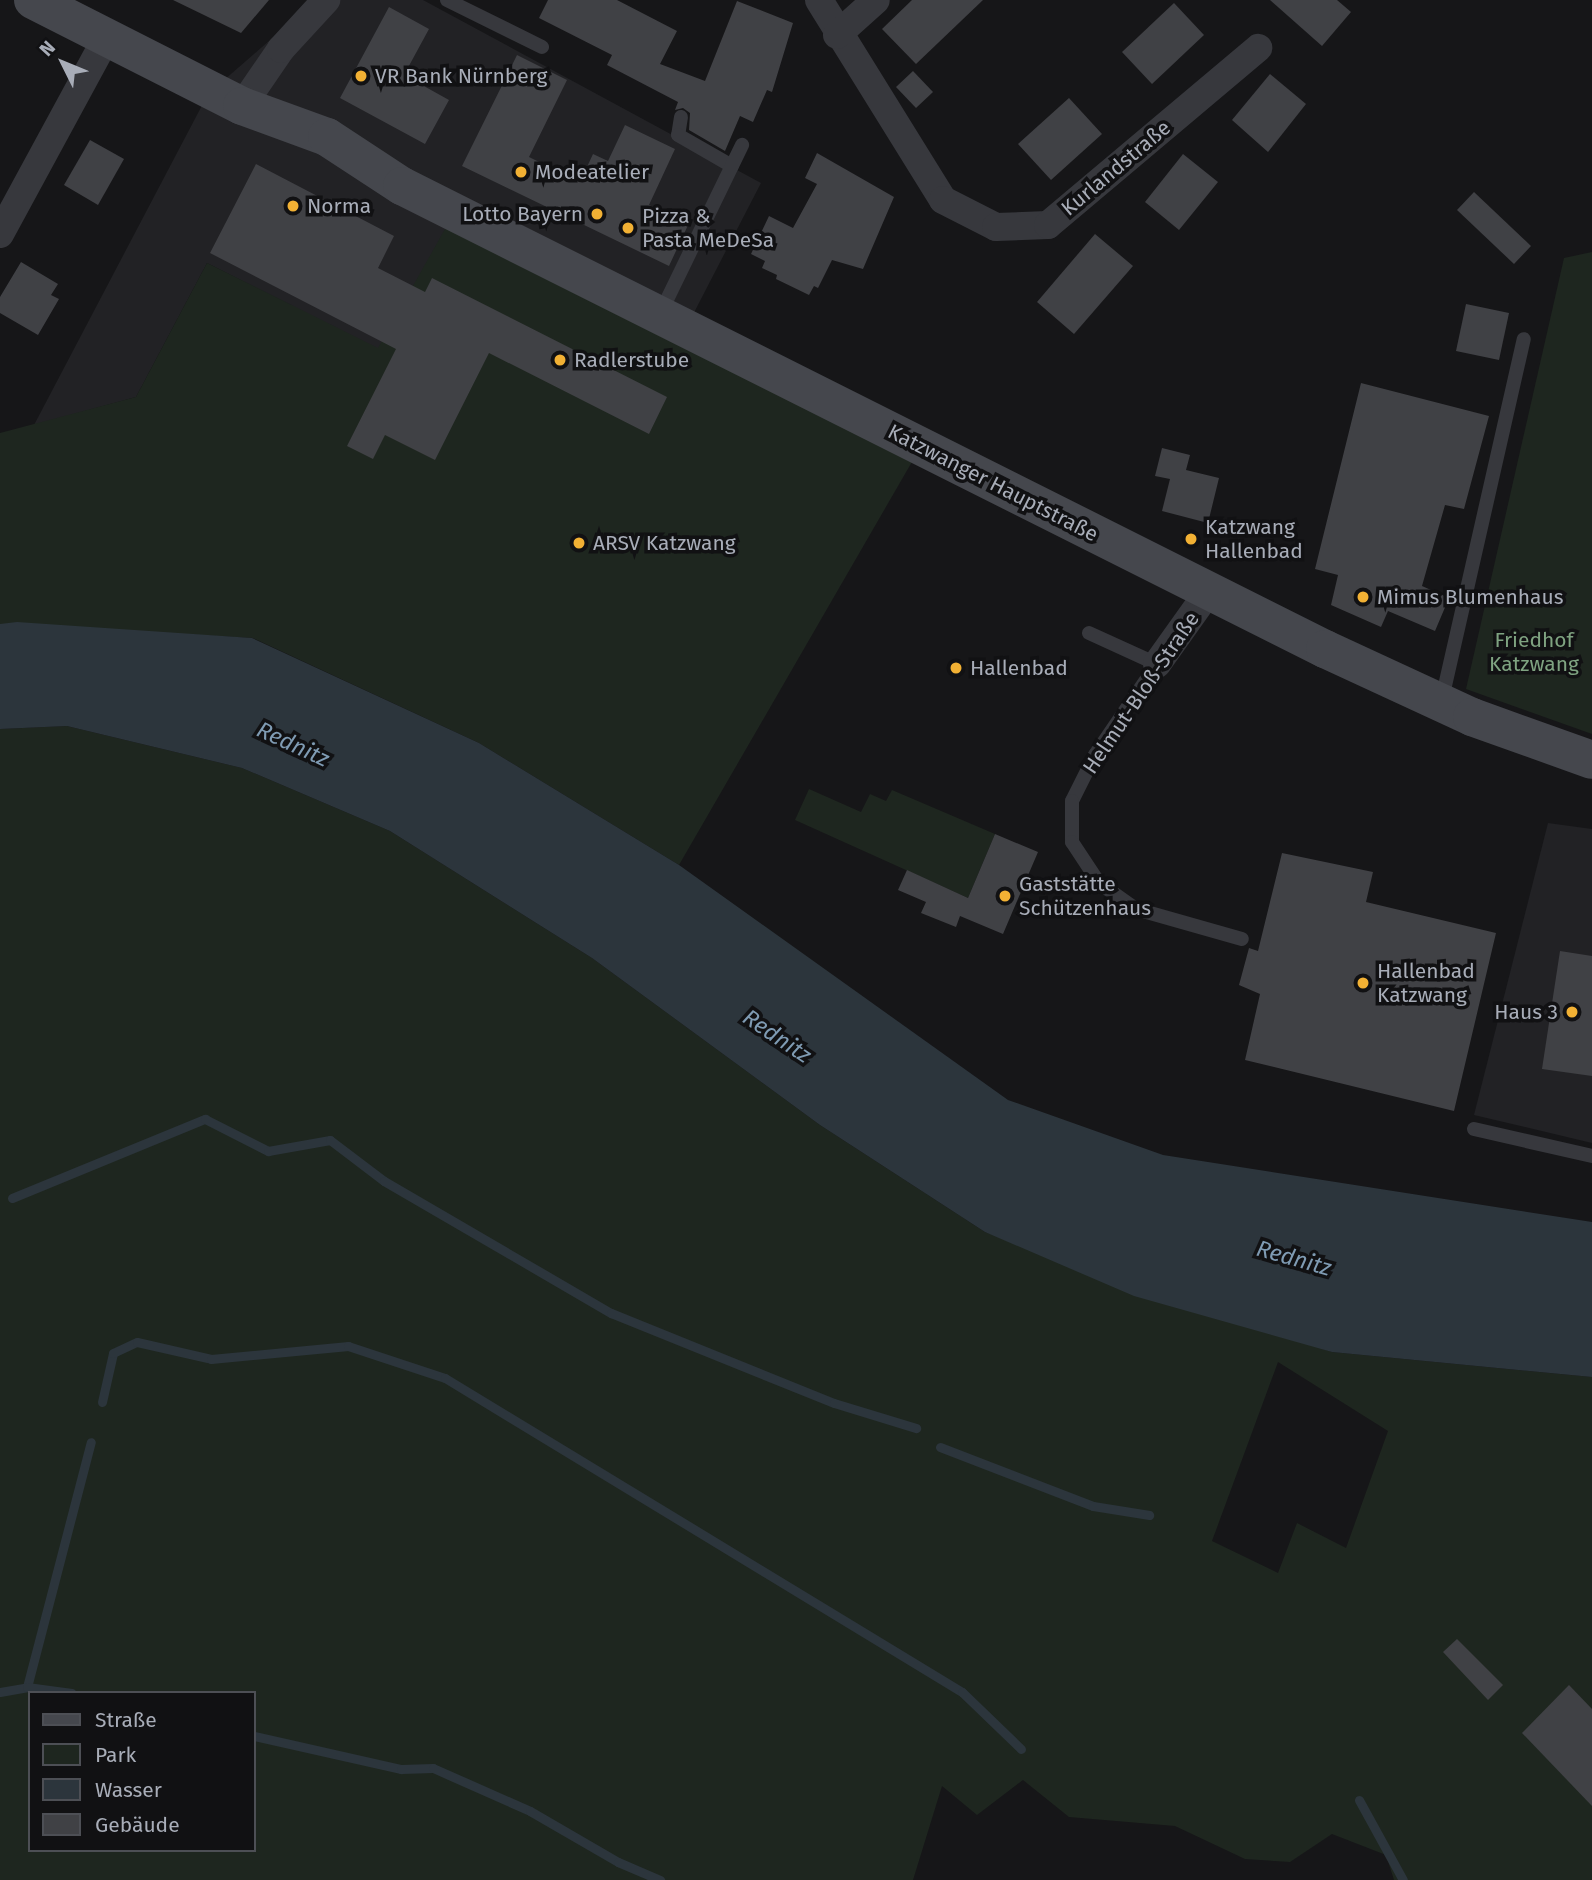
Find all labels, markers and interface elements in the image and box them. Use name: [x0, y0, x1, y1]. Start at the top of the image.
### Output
north arrow: [28, 28, 98, 98]
text: N: [35, 36, 60, 61]
place label: VR Bank Nürnberg: [375, 63, 547, 89]
marker: VR Bank Nürnberg: [353, 68, 369, 84]
street label: Kurlandstraße: [1056, 115, 1176, 221]
place label: Modeatelier: [535, 159, 649, 185]
marker: Modeatelier: [513, 164, 529, 180]
place label: Norma: [307, 193, 371, 219]
marker: Norma: [285, 198, 301, 214]
place label: Lotto Bayern: [462, 201, 583, 227]
place label: Pizza & Pasta MeDeSa: [642, 203, 774, 253]
marker: Lotto Bayern: [589, 206, 605, 222]
marker: Pizza & Pasta MeDeSa: [620, 220, 636, 236]
place label: Radlerstube: [574, 347, 689, 373]
marker: Radlerstube: [552, 352, 568, 368]
street label: Katzwanger Hauptstraße: [884, 419, 1102, 547]
place label: Katzwang Hallenbad: [1205, 514, 1303, 564]
place label: ARSV Katzwang: [593, 530, 736, 556]
marker: Katzwang Hallenbad: [1183, 531, 1199, 547]
marker: ARSV Katzwang: [571, 535, 587, 551]
place label: Mimus Blumenhaus: [1377, 584, 1564, 610]
marker: Mimus Blumenhaus: [1355, 589, 1371, 605]
street label: Helmut-Bloß-Straße: [1077, 607, 1205, 779]
park label: Friedhof Katzwang: [1489, 627, 1579, 677]
place label: Hallenbad: [970, 655, 1068, 681]
marker: Hallenbad: [948, 660, 964, 676]
water label: Rednitz: [252, 715, 334, 773]
place label: Gaststätte Schützenhaus: [1019, 871, 1151, 921]
marker: Gaststätte Schützenhaus: [997, 888, 1013, 904]
place label: Hallenbad Katzwang: [1377, 958, 1475, 1008]
marker: Hallenbad Katzwang: [1355, 975, 1371, 991]
place label: Haus 3: [1494, 999, 1558, 1025]
water label: Rednitz: [738, 1003, 816, 1069]
marker: Haus 3: [1564, 1004, 1580, 1020]
water label: Rednitz: [1253, 1234, 1335, 1282]
legend: [28, 1691, 256, 1852]
text: Straße: [95, 1707, 157, 1733]
text: Park: [95, 1742, 136, 1768]
text: Wasser: [95, 1777, 162, 1803]
text: Gebäude: [95, 1812, 180, 1838]

